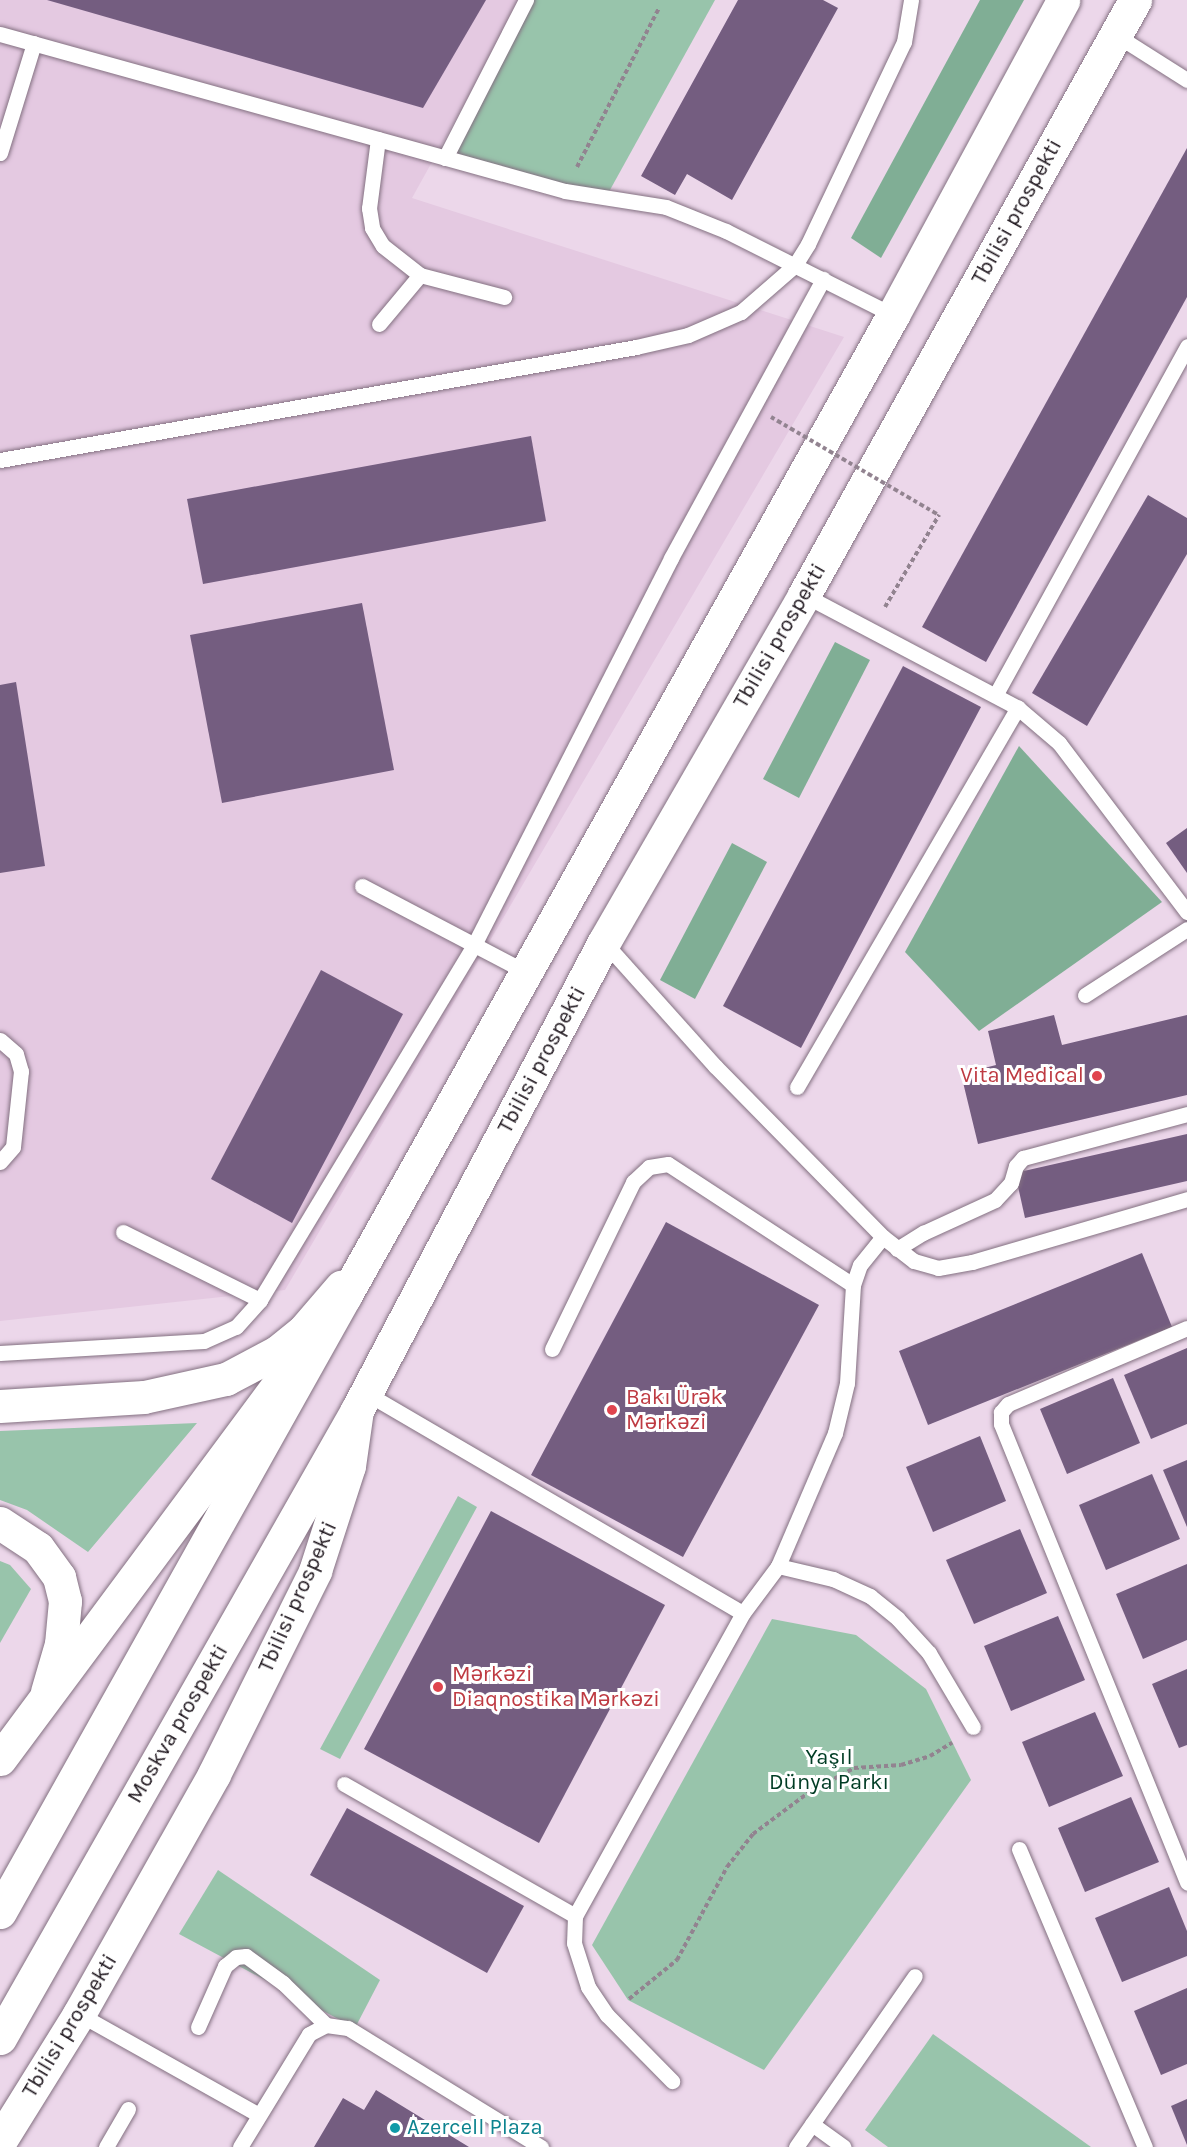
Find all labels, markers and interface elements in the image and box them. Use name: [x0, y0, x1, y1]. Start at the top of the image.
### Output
street label: Tbilisi prospekti: [966, 135, 1068, 289]
street label: Tbilisi prospekti: [728, 559, 832, 713]
street label: Tbilisi prospekti: [492, 982, 592, 1138]
place label: Vita Medical: [960, 1063, 1084, 1089]
marker: Vita Medical: [1088, 1067, 1106, 1085]
place label: Bakı Ürək Mərkəzi: [626, 1384, 723, 1436]
marker: Bakı Ürək Mərkəzi: [603, 1401, 621, 1419]
street label: Tbilisi prospekti: [253, 1517, 343, 1677]
street label: Moskva prospekti: [122, 1640, 234, 1808]
place label: Mərkəzi Diaqnostika Mərkəzi: [452, 1661, 660, 1712]
marker: Mərkəzi Diaqnostika Mərkəzi: [429, 1678, 447, 1696]
park label: Yaşıl Dünya Parkı: [769, 1744, 889, 1796]
street label: Tbilisi prospekti: [17, 1950, 123, 2102]
place label: Azercell Plaza: [407, 2115, 543, 2141]
marker: Azercell Plaza: [388, 2121, 402, 2135]

